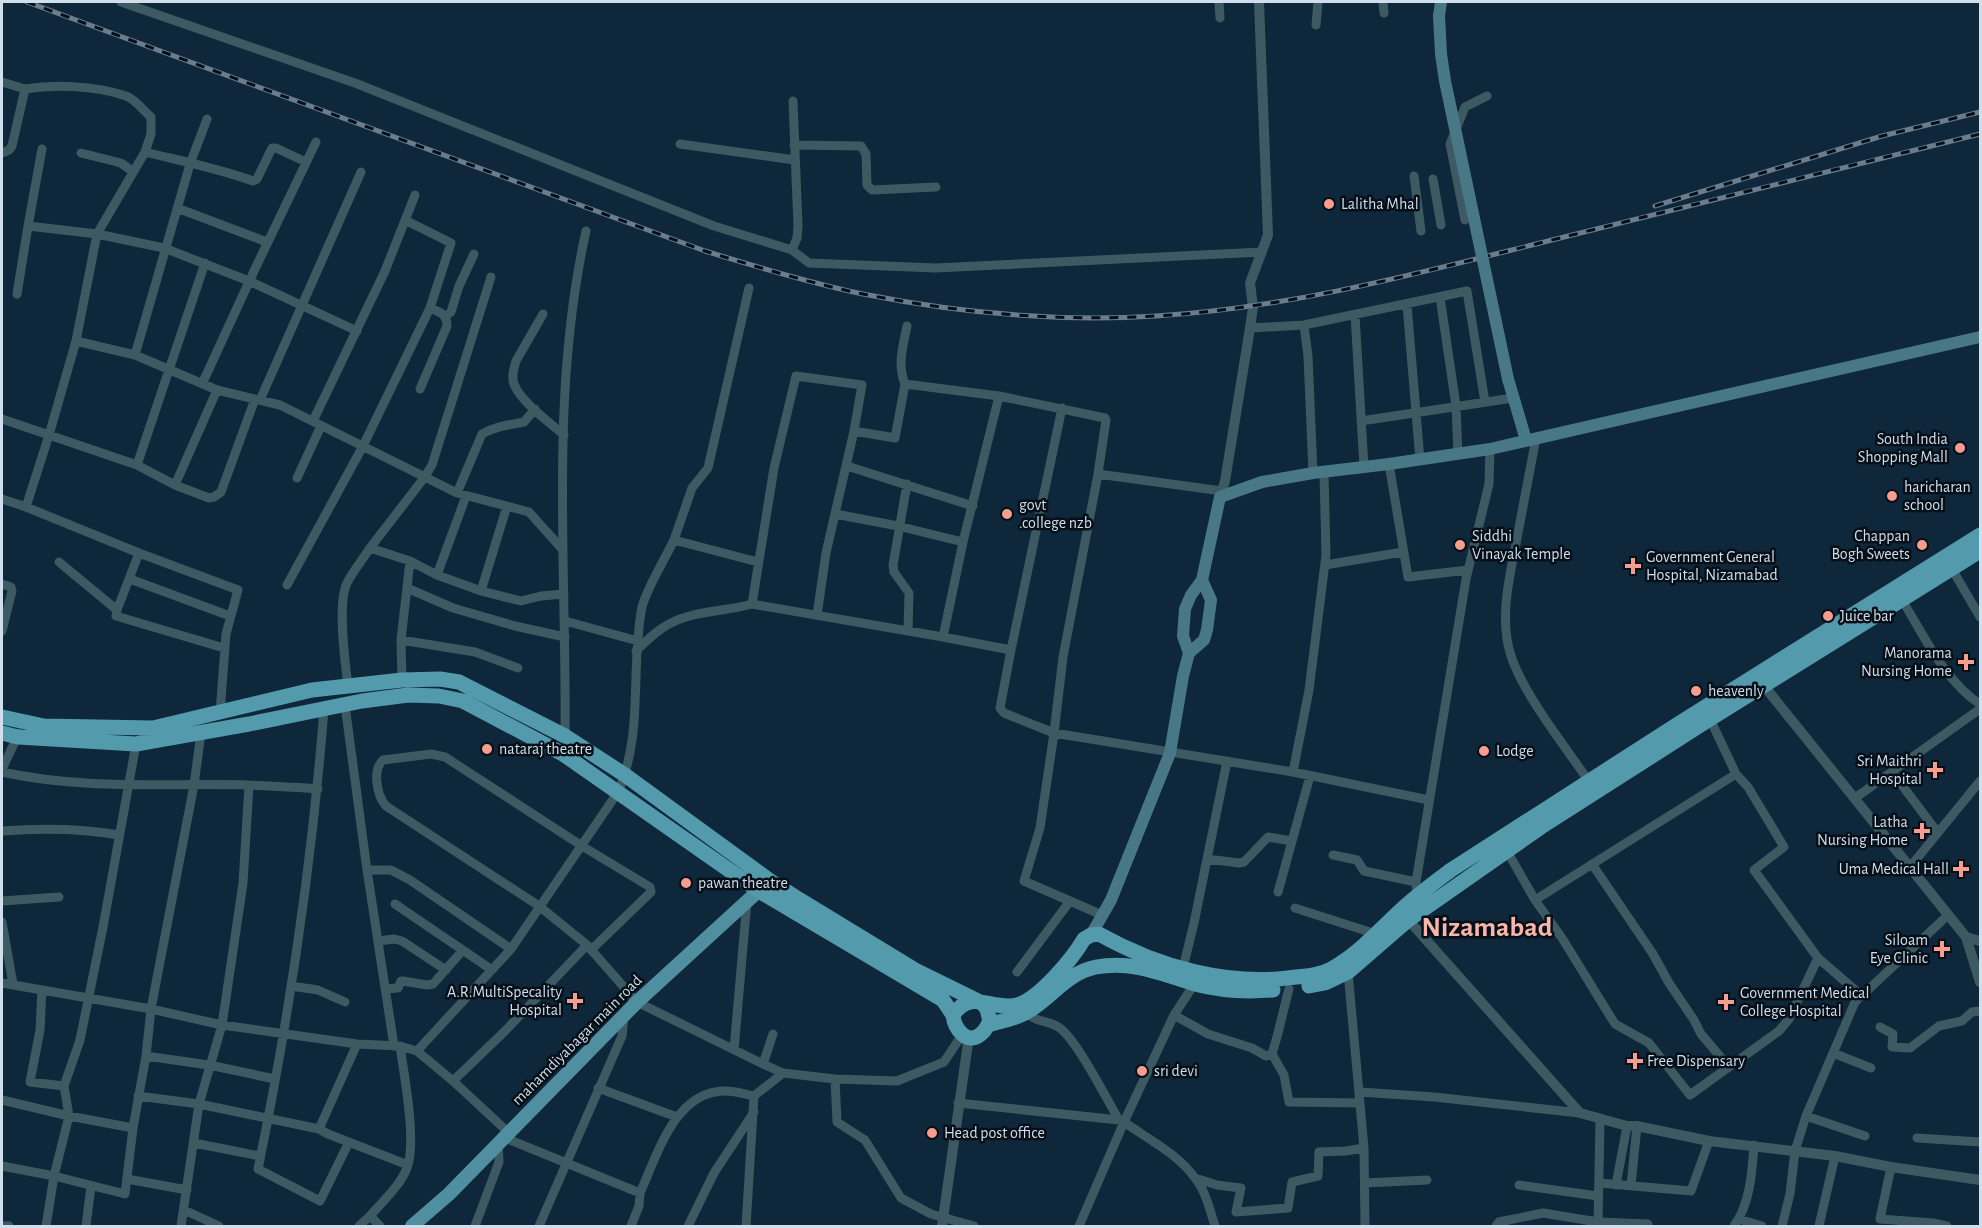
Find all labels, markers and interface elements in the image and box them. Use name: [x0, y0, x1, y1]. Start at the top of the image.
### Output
place label: Lalitha Mhal: [1341, 196, 1419, 212]
marker: Lalitha Mhal: [1322, 197, 1336, 211]
place label: South India Shopping Mall: [1858, 431, 1948, 465]
marker: South India Shopping Mall: [1953, 441, 1967, 455]
place label: haricharan school: [1904, 479, 1971, 513]
marker: haricharan school: [1885, 489, 1899, 503]
place label: govt .college nzb: [1019, 497, 1092, 531]
marker: govt .college nzb: [1000, 507, 1014, 521]
place label: Siddhi Vinayak Temple: [1472, 528, 1571, 563]
place label: Chappan Bogh Sweets: [1831, 528, 1910, 562]
marker: Siddhi Vinayak Temple: [1453, 538, 1467, 552]
marker: Chappan Bogh Sweets: [1915, 538, 1929, 552]
place label: Government General Hospital, Nizamabad: [1646, 549, 1778, 583]
marker: Government General Hospital, Nizamabad: [1624, 557, 1642, 575]
place label: Juice bar: [1840, 608, 1894, 624]
marker: Juice bar: [1821, 609, 1835, 623]
place label: Manorama Nursing Home: [1861, 645, 1952, 679]
marker: Manorama Nursing Home: [1957, 653, 1975, 671]
place label: heavenly: [1708, 683, 1764, 700]
marker: heavenly: [1689, 684, 1703, 698]
place label: nataraj theatre: [499, 741, 592, 758]
marker: nataraj theatre: [480, 742, 494, 756]
place label: Lodge: [1496, 743, 1534, 759]
marker: Lodge: [1477, 744, 1491, 758]
place label: Sri Maithri Hospital: [1857, 753, 1922, 787]
marker: Sri Maithri Hospital: [1926, 761, 1944, 779]
place label: Latha Nursing Home: [1817, 814, 1908, 848]
marker: Latha Nursing Home: [1913, 822, 1931, 840]
place label: Uma Medical Hall: [1839, 861, 1949, 877]
marker: Uma Medical Hall: [1954, 862, 1968, 876]
place label: pawan theatre: [698, 875, 788, 891]
marker: pawan theatre: [679, 876, 693, 890]
district label: Nizamabad: [1422, 914, 1553, 942]
place label: Siloam Eye Clinic: [1870, 932, 1928, 967]
marker: Siloam Eye Clinic: [1933, 940, 1951, 958]
street label: mahamdiyabagar main road: [509, 972, 646, 1109]
place label: A.R.MultiSpecality Hospital: [447, 984, 562, 1018]
place label: Government Medical College Hospital: [1740, 985, 1869, 1019]
marker: A.R.MultiSpecality Hospital: [566, 992, 584, 1010]
marker: Government Medical College Hospital: [1717, 993, 1735, 1011]
place label: Free Dispensary: [1647, 1053, 1745, 1070]
marker: Free Dispensary: [1628, 1054, 1642, 1068]
place label: sri devi: [1154, 1063, 1198, 1079]
marker: sri devi: [1135, 1064, 1149, 1078]
place label: Head post office: [944, 1125, 1045, 1141]
marker: Head post office: [925, 1126, 939, 1140]

